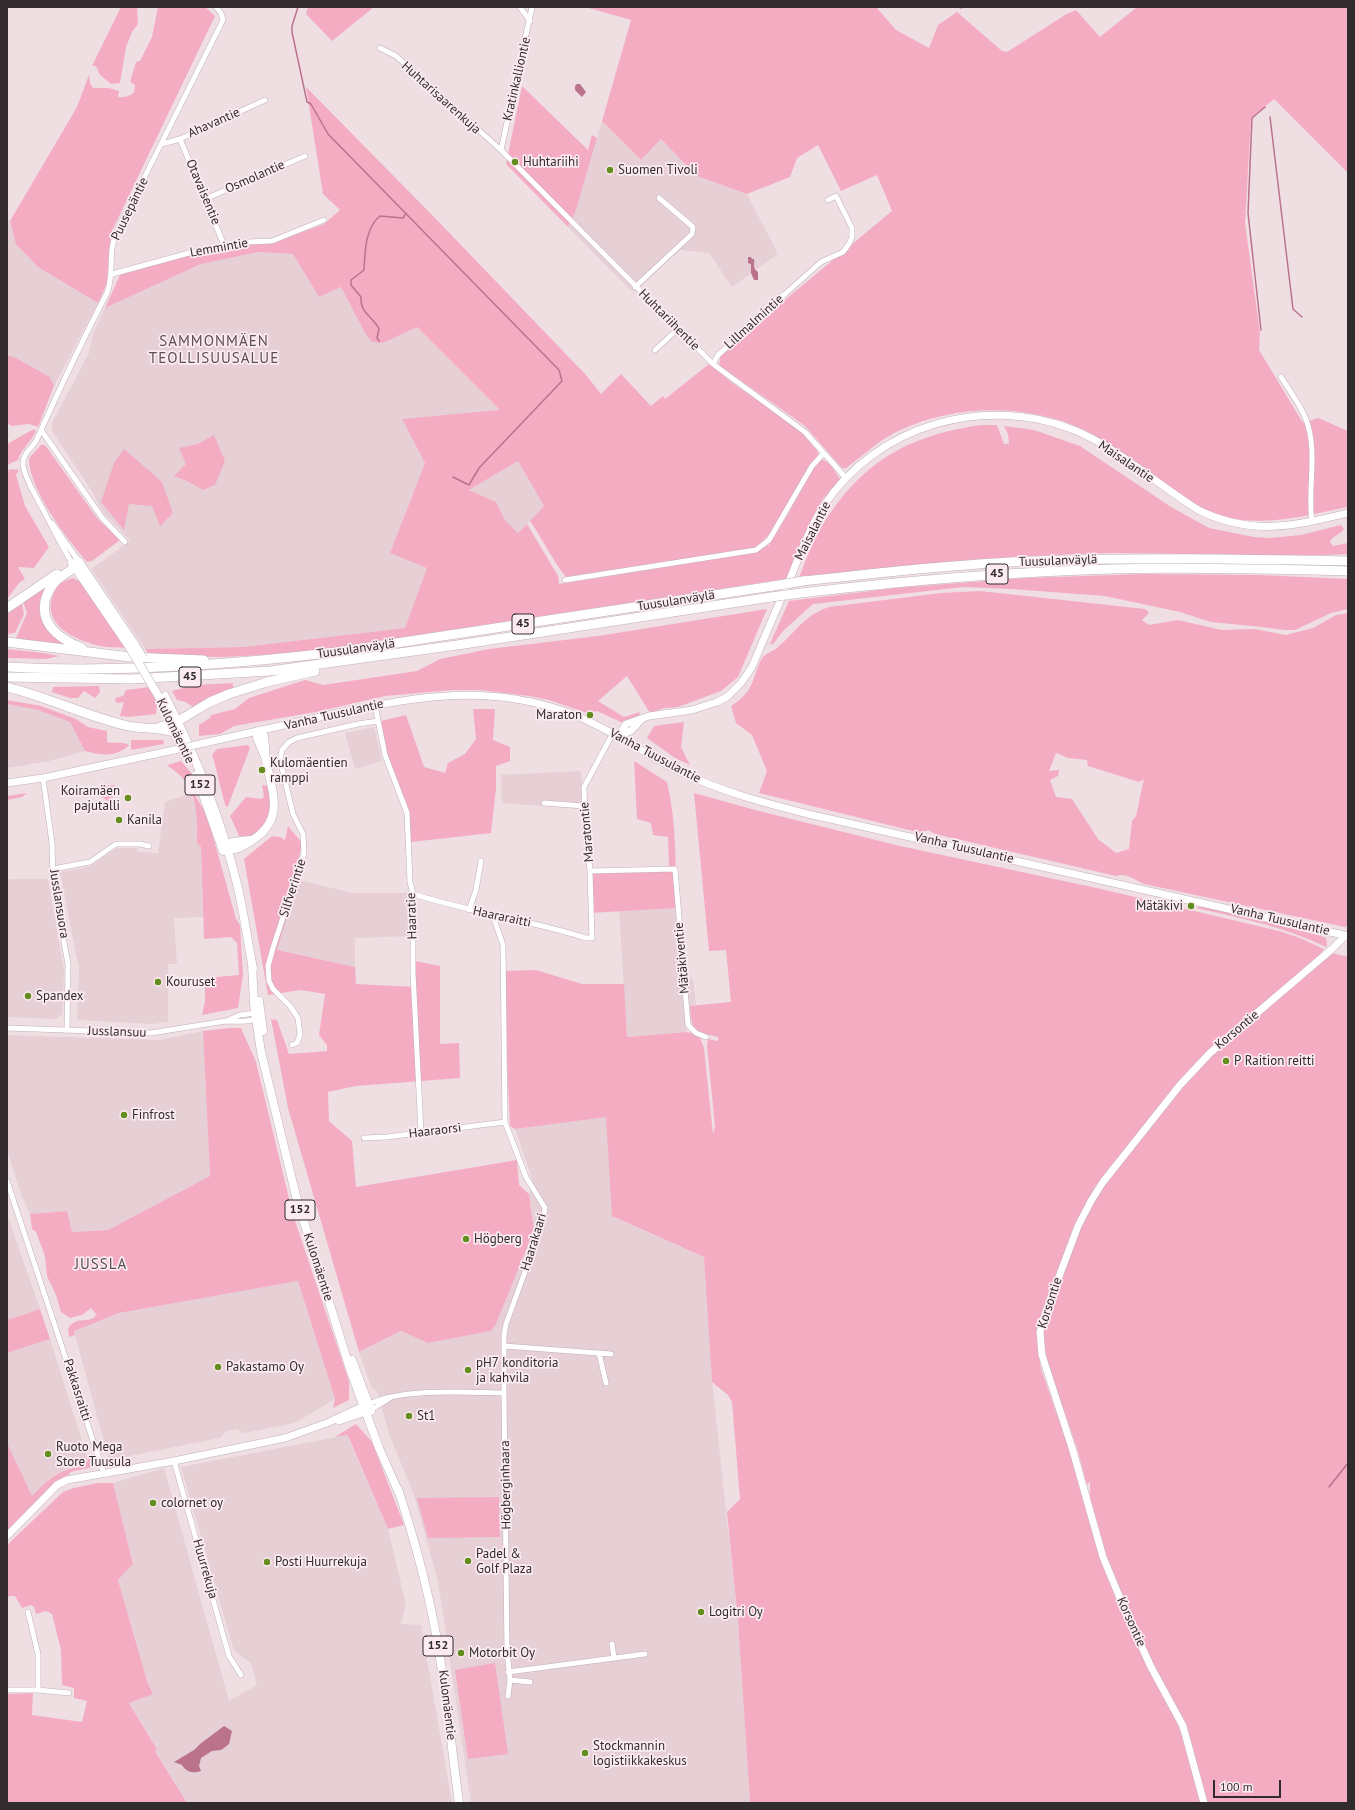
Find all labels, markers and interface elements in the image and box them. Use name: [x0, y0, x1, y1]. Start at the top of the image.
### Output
street label: Kratinkalliontie: [500, 35, 534, 123]
street label: Huhtarisaarenkuja: [398, 58, 484, 138]
street label: Ahavantie: [185, 105, 243, 141]
place label: Huhtariihi: [523, 154, 579, 170]
street label: Otavaisentie: [182, 157, 224, 227]
street label: Osmolantie: [223, 157, 287, 197]
marker: Huhtariihi: [510, 157, 520, 167]
place label: Suomen Tivoli: [618, 162, 698, 178]
marker: Suomen Tivoli: [605, 165, 615, 175]
street label: Puusepäntie: [108, 175, 152, 243]
street label: Lemmintie: [189, 235, 249, 261]
street label: Huhtariihentie: [635, 286, 703, 354]
street label: Lillmalmintie: [721, 291, 787, 353]
district label: SAMMONMÄEN TEOLLISUUSALUE: [149, 333, 279, 368]
street label: Maisalantie: [1095, 438, 1157, 486]
street label: Maisalantie: [792, 499, 834, 563]
street label: Tuusulanväylä: [1018, 552, 1098, 570]
road number: 45: [986, 564, 1008, 584]
street label: Tuusulanväylä: [636, 587, 716, 615]
road number: 45: [512, 614, 534, 634]
street label: Tuusulanväylä: [316, 636, 396, 662]
road number: 45: [179, 667, 201, 687]
street label: Kulomäentie: [153, 696, 197, 766]
street label: Vanha Tuusulantie: [283, 696, 385, 734]
place label: Maraton: [536, 707, 582, 723]
marker: Maraton: [585, 710, 595, 720]
street label: Vanha Tuusulantie: [607, 725, 703, 787]
place label: Kulomäentien ramppi: [270, 755, 348, 786]
marker: Kulomäentien ramppi: [257, 765, 267, 775]
road number: 152: [185, 775, 215, 795]
place label: Koiramäen pajutalli: [61, 783, 120, 814]
marker: Koiramäen pajutalli: [123, 793, 133, 803]
street label: Maratontie: [577, 801, 597, 863]
place label: Kanila: [127, 812, 162, 828]
marker: Kanila: [114, 815, 124, 825]
street label: Vanha Tuusulantie: [913, 829, 1015, 867]
street label: Silfverintie: [276, 857, 310, 919]
street label: Jusslansuora: [46, 869, 72, 939]
street label: Haaratie: [403, 892, 421, 940]
place label: Mätäkivi: [1136, 898, 1183, 914]
marker: Mätäkivi: [1186, 901, 1196, 911]
street label: Vanha Tuusulantie: [1229, 901, 1331, 939]
street label: Haararaitti: [471, 903, 533, 931]
street label: Mätäkiventie: [671, 922, 693, 994]
place label: Kouruset: [166, 974, 215, 990]
marker: Kouruset: [153, 977, 163, 987]
place label: Spandex: [36, 988, 83, 1004]
marker: Spandex: [23, 991, 33, 1001]
street label: Korsontie: [1212, 1007, 1262, 1053]
street label: Jusslansuu: [87, 1023, 147, 1041]
place label: P Raition reitti: [1234, 1053, 1315, 1069]
marker: P Raition reitti: [1221, 1056, 1231, 1066]
place label: Finfrost: [132, 1107, 175, 1123]
marker: Finfrost: [119, 1110, 129, 1120]
street label: Haaraorsi: [408, 1120, 462, 1142]
road number: 152: [285, 1200, 315, 1220]
street label: Haarakaari: [518, 1211, 550, 1273]
street label: Kulomäentie: [300, 1231, 336, 1303]
place label: Högberg: [474, 1231, 522, 1247]
marker: Högberg: [461, 1234, 471, 1244]
district label: JUSSLA: [75, 1256, 127, 1274]
street label: Korsontie: [1034, 1276, 1066, 1330]
place label: pH7 konditoria ja kahvila: [476, 1355, 559, 1386]
street label: Pakkasraitti: [60, 1357, 94, 1423]
place label: Pakastamo Oy: [226, 1359, 304, 1375]
marker: Pakastamo Oy: [213, 1362, 223, 1372]
marker: pH7 konditoria ja kahvila: [463, 1365, 473, 1375]
place label: St1: [417, 1408, 435, 1424]
marker: St1: [404, 1411, 414, 1421]
place label: Ruoto Mega Store Tuusula: [56, 1439, 131, 1470]
street label: Högberginhaara: [497, 1440, 515, 1530]
marker: Ruoto Mega Store Tuusula: [43, 1449, 53, 1459]
place label: colornet oy: [161, 1495, 223, 1511]
marker: colornet oy: [148, 1498, 158, 1508]
street label: Huurrekuja: [189, 1537, 221, 1601]
place label: Padel & Golf Plaza: [476, 1546, 532, 1577]
place label: Posti Huurrekuja: [275, 1554, 367, 1570]
marker: Padel & Golf Plaza: [463, 1556, 473, 1566]
marker: Posti Huurrekuja: [262, 1557, 272, 1567]
street label: Korsontie: [1113, 1595, 1149, 1649]
place label: Logitri Oy: [709, 1604, 763, 1620]
marker: Logitri Oy: [696, 1607, 706, 1617]
road number: 152: [423, 1636, 453, 1656]
place label: Motorbit Oy: [469, 1645, 535, 1661]
marker: Motorbit Oy: [456, 1648, 466, 1658]
street label: Kulomäentie: [435, 1669, 459, 1741]
place label: Stockmannin logistiikkakeskus: [593, 1738, 687, 1769]
marker: Stockmannin logistiikkakeskus: [580, 1748, 590, 1758]
scale bar: [1215, 1772, 1283, 1798]
text: 100 m: [1220, 1779, 1253, 1794]

